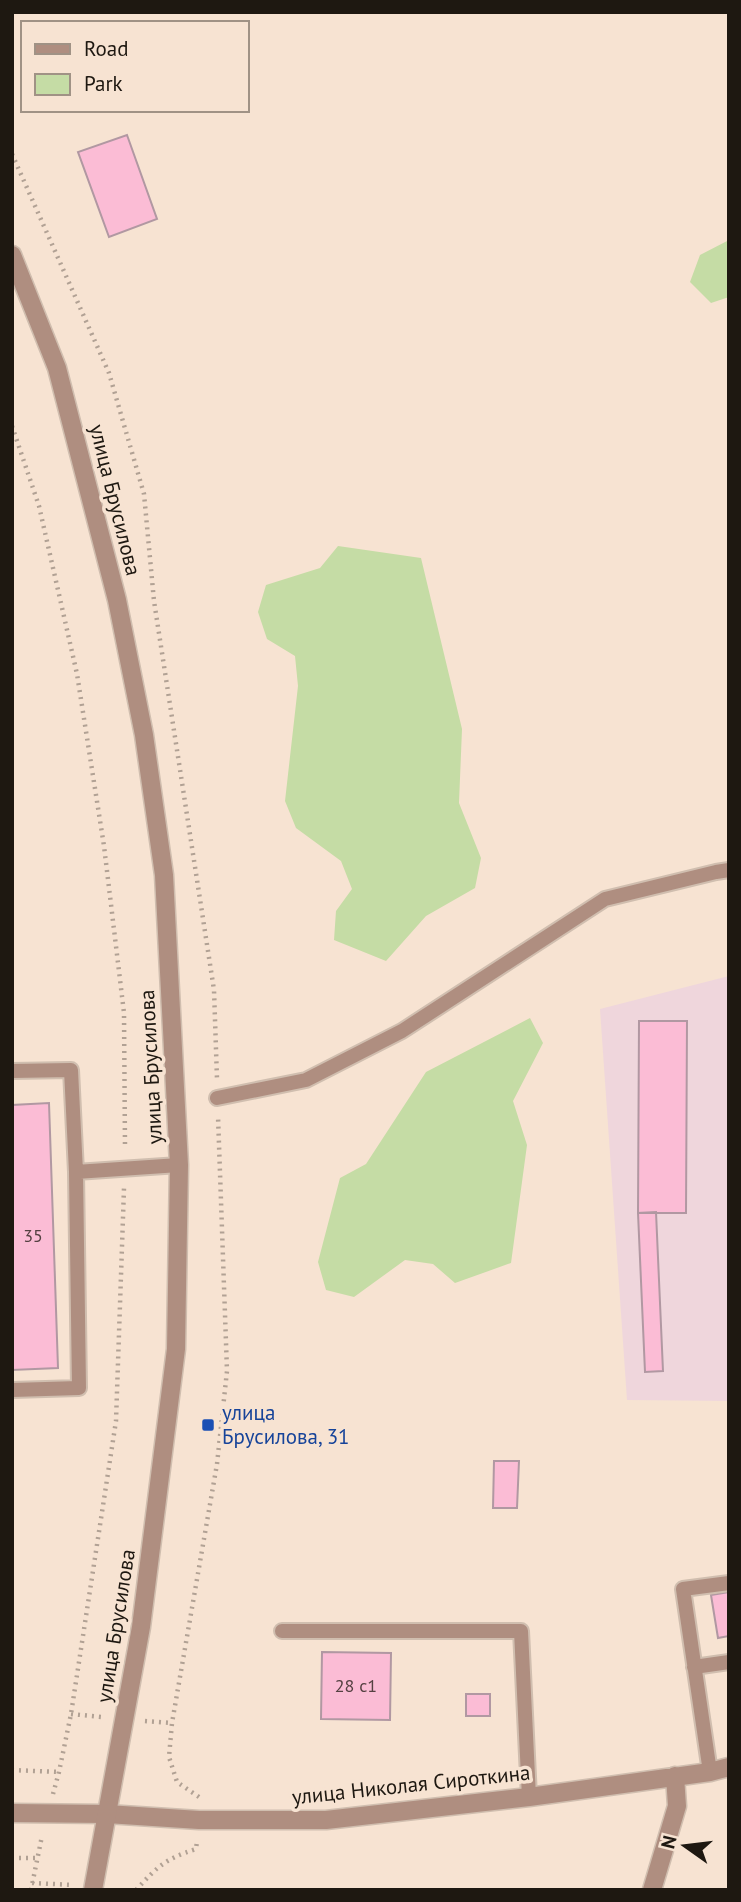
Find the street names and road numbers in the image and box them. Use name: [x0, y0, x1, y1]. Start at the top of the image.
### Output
street label: улица Брусилова: [84, 421, 147, 578]
street label: улица Брусилова: [133, 989, 168, 1145]
street label: улица Брусилова: [90, 1547, 141, 1705]
street label: улица Николая Сироткина: [290, 1759, 531, 1810]

